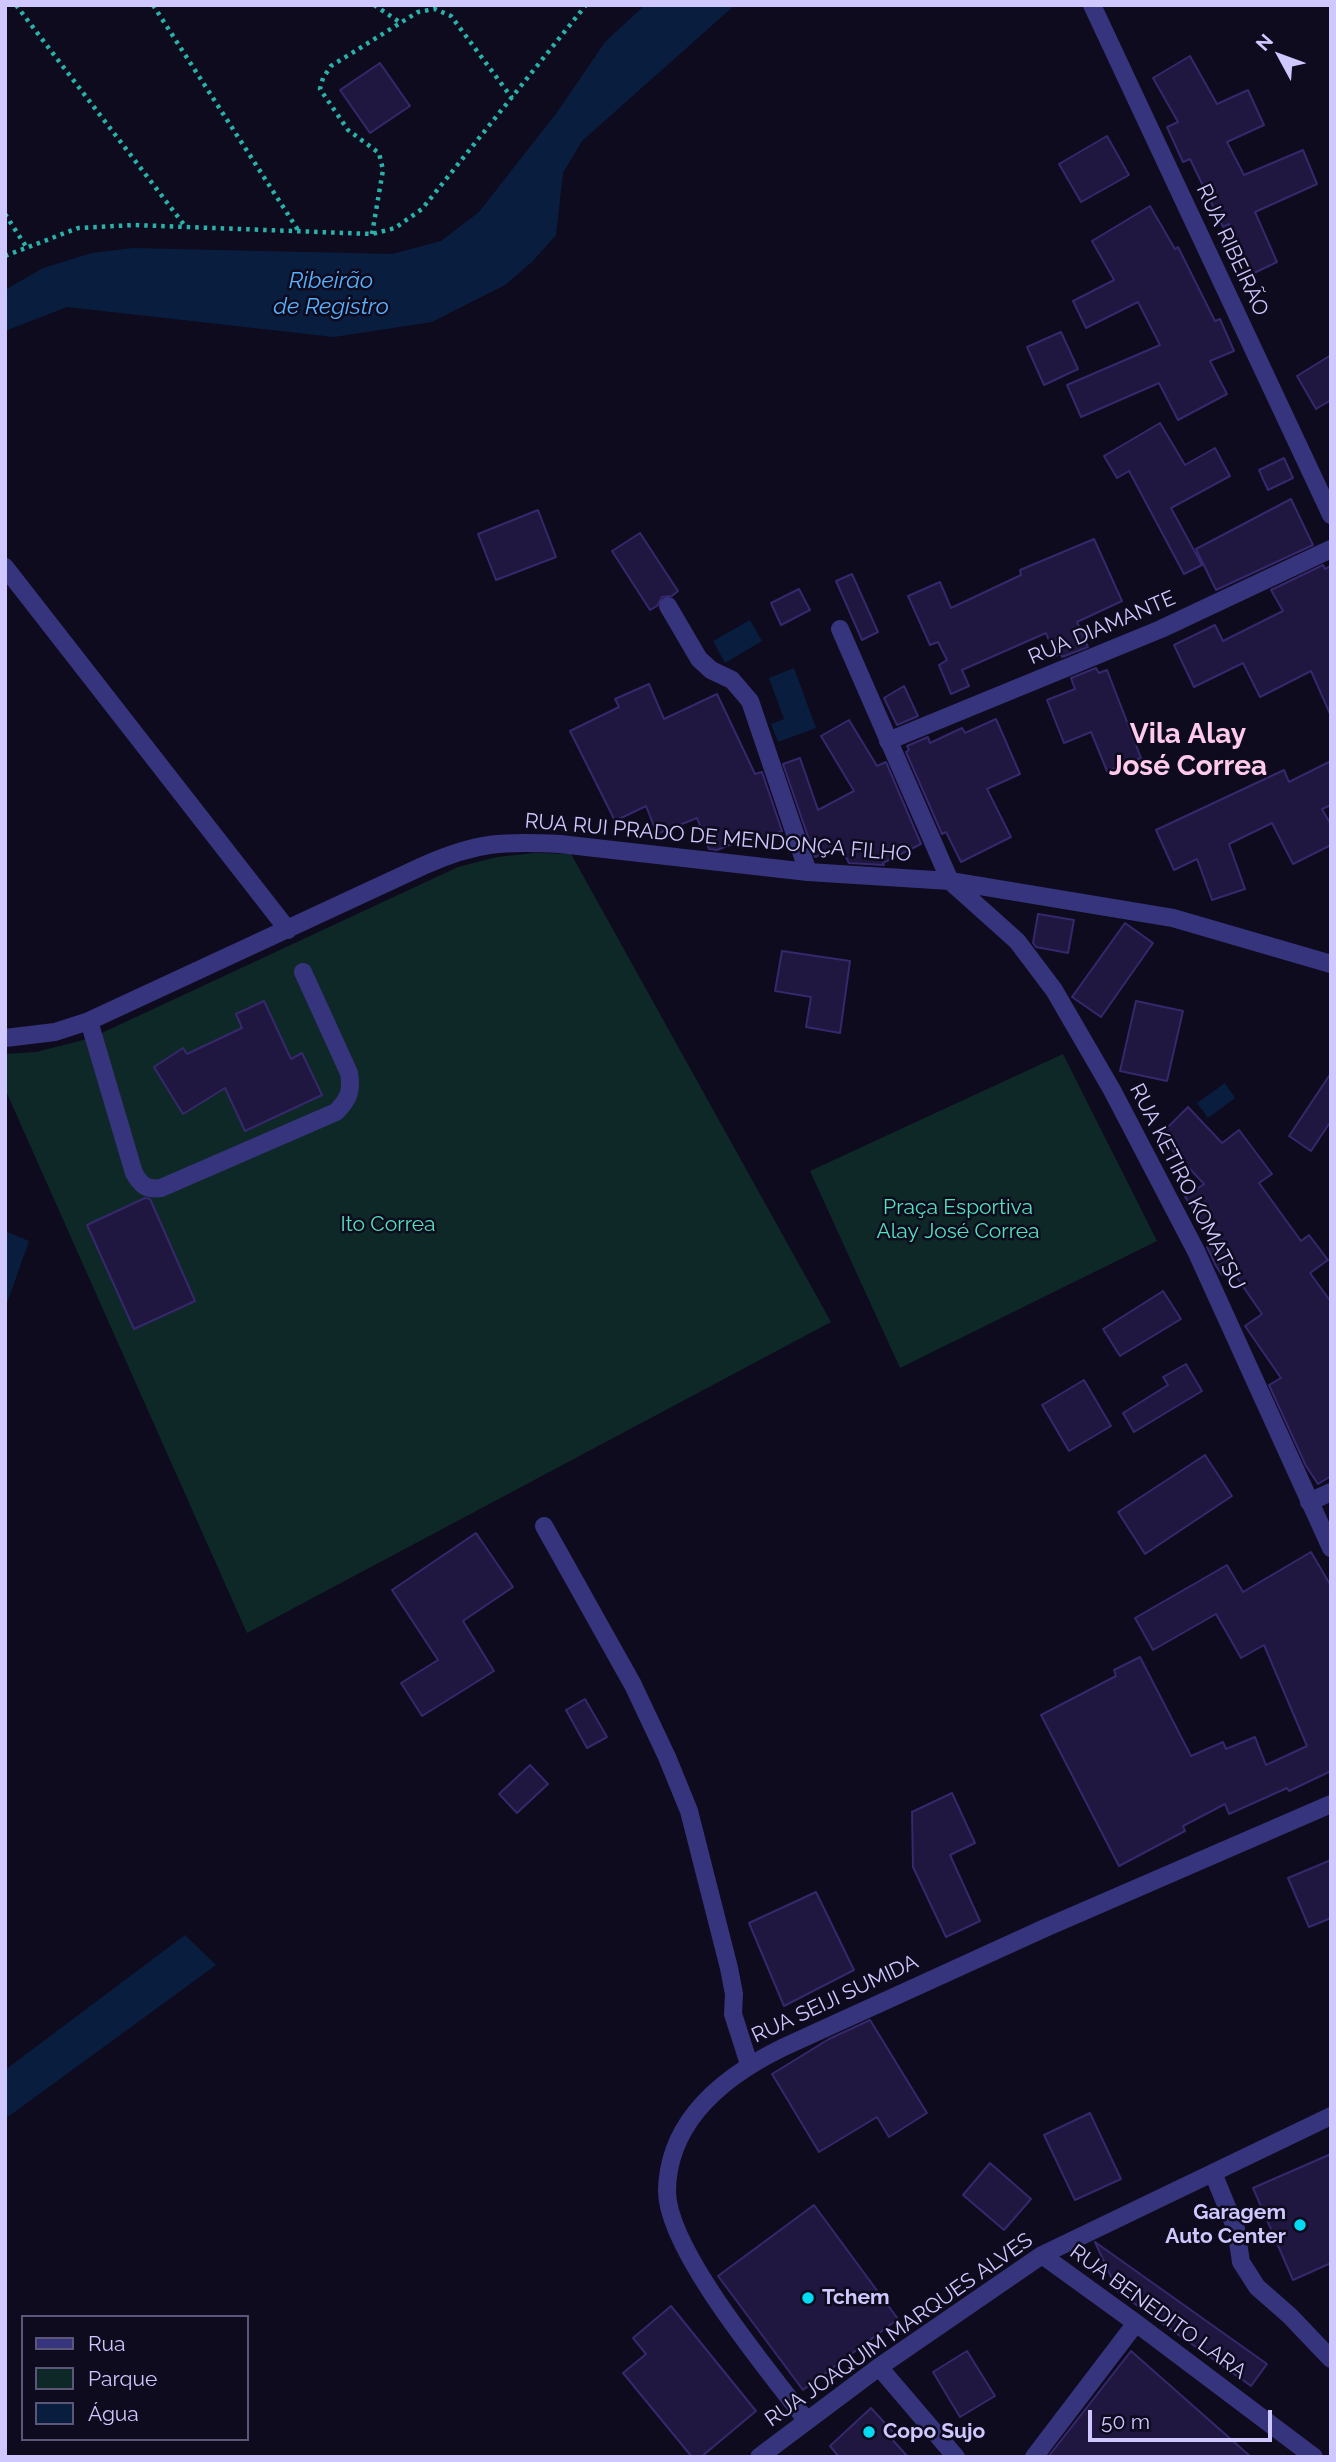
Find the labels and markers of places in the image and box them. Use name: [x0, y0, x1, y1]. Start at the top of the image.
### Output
place label: Garagem Auto Center: [1165, 2200, 1286, 2250]
marker: Garagem Auto Center: [1292, 2217, 1308, 2233]
place label: Tchem: [822, 2285, 890, 2311]
marker: Tchem: [800, 2290, 816, 2306]
place label: Copo Sujo: [883, 2419, 985, 2445]
marker: Copo Sujo: [861, 2424, 877, 2440]

